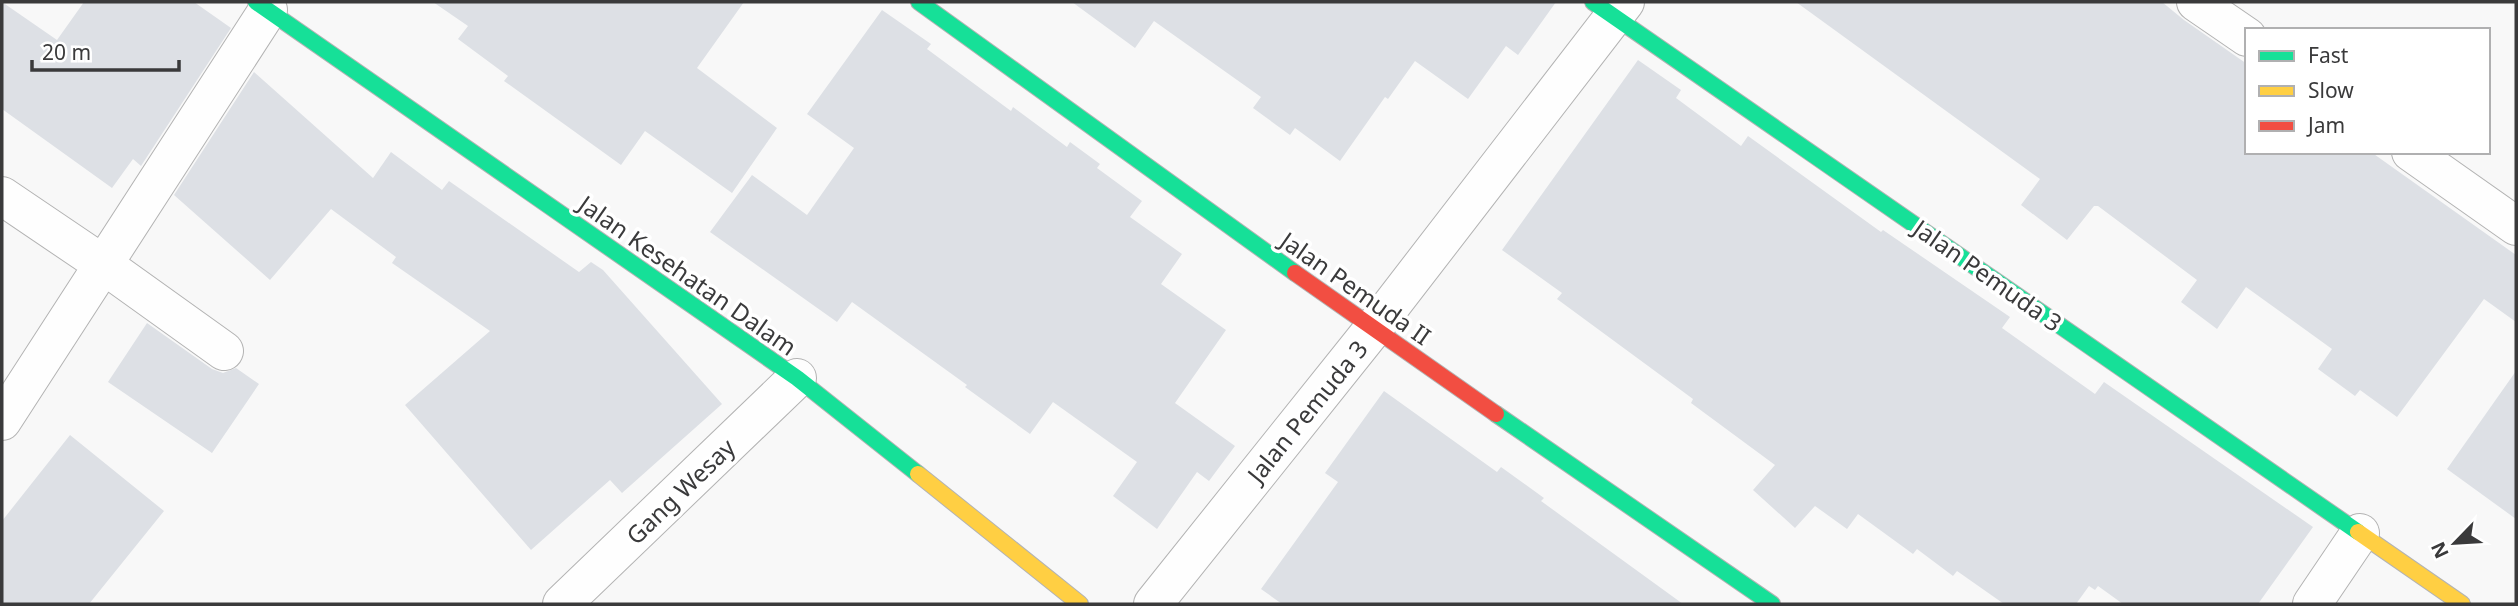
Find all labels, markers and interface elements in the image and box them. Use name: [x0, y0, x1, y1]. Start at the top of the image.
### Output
scale bar: [32, 28, 178, 72]
legend: [2245, 28, 2490, 154]
text: 20 m: [42, 38, 91, 66]
text: Fast: [2308, 41, 2349, 69]
text: Slow: [2308, 76, 2354, 104]
text: Jam: [2306, 111, 2345, 139]
street label: Jalan Kesehatan Dalam: [571, 186, 803, 363]
street label: Jalan Pemuda 3: [1906, 210, 2069, 338]
street label: Jalan Pemuda II: [1272, 223, 1438, 352]
street label: Jalan Pemuda 3: [1238, 333, 1375, 491]
street label: Gang Wesay: [618, 430, 742, 551]
north arrow: [2420, 508, 2490, 578]
text: N: [2425, 538, 2455, 563]

